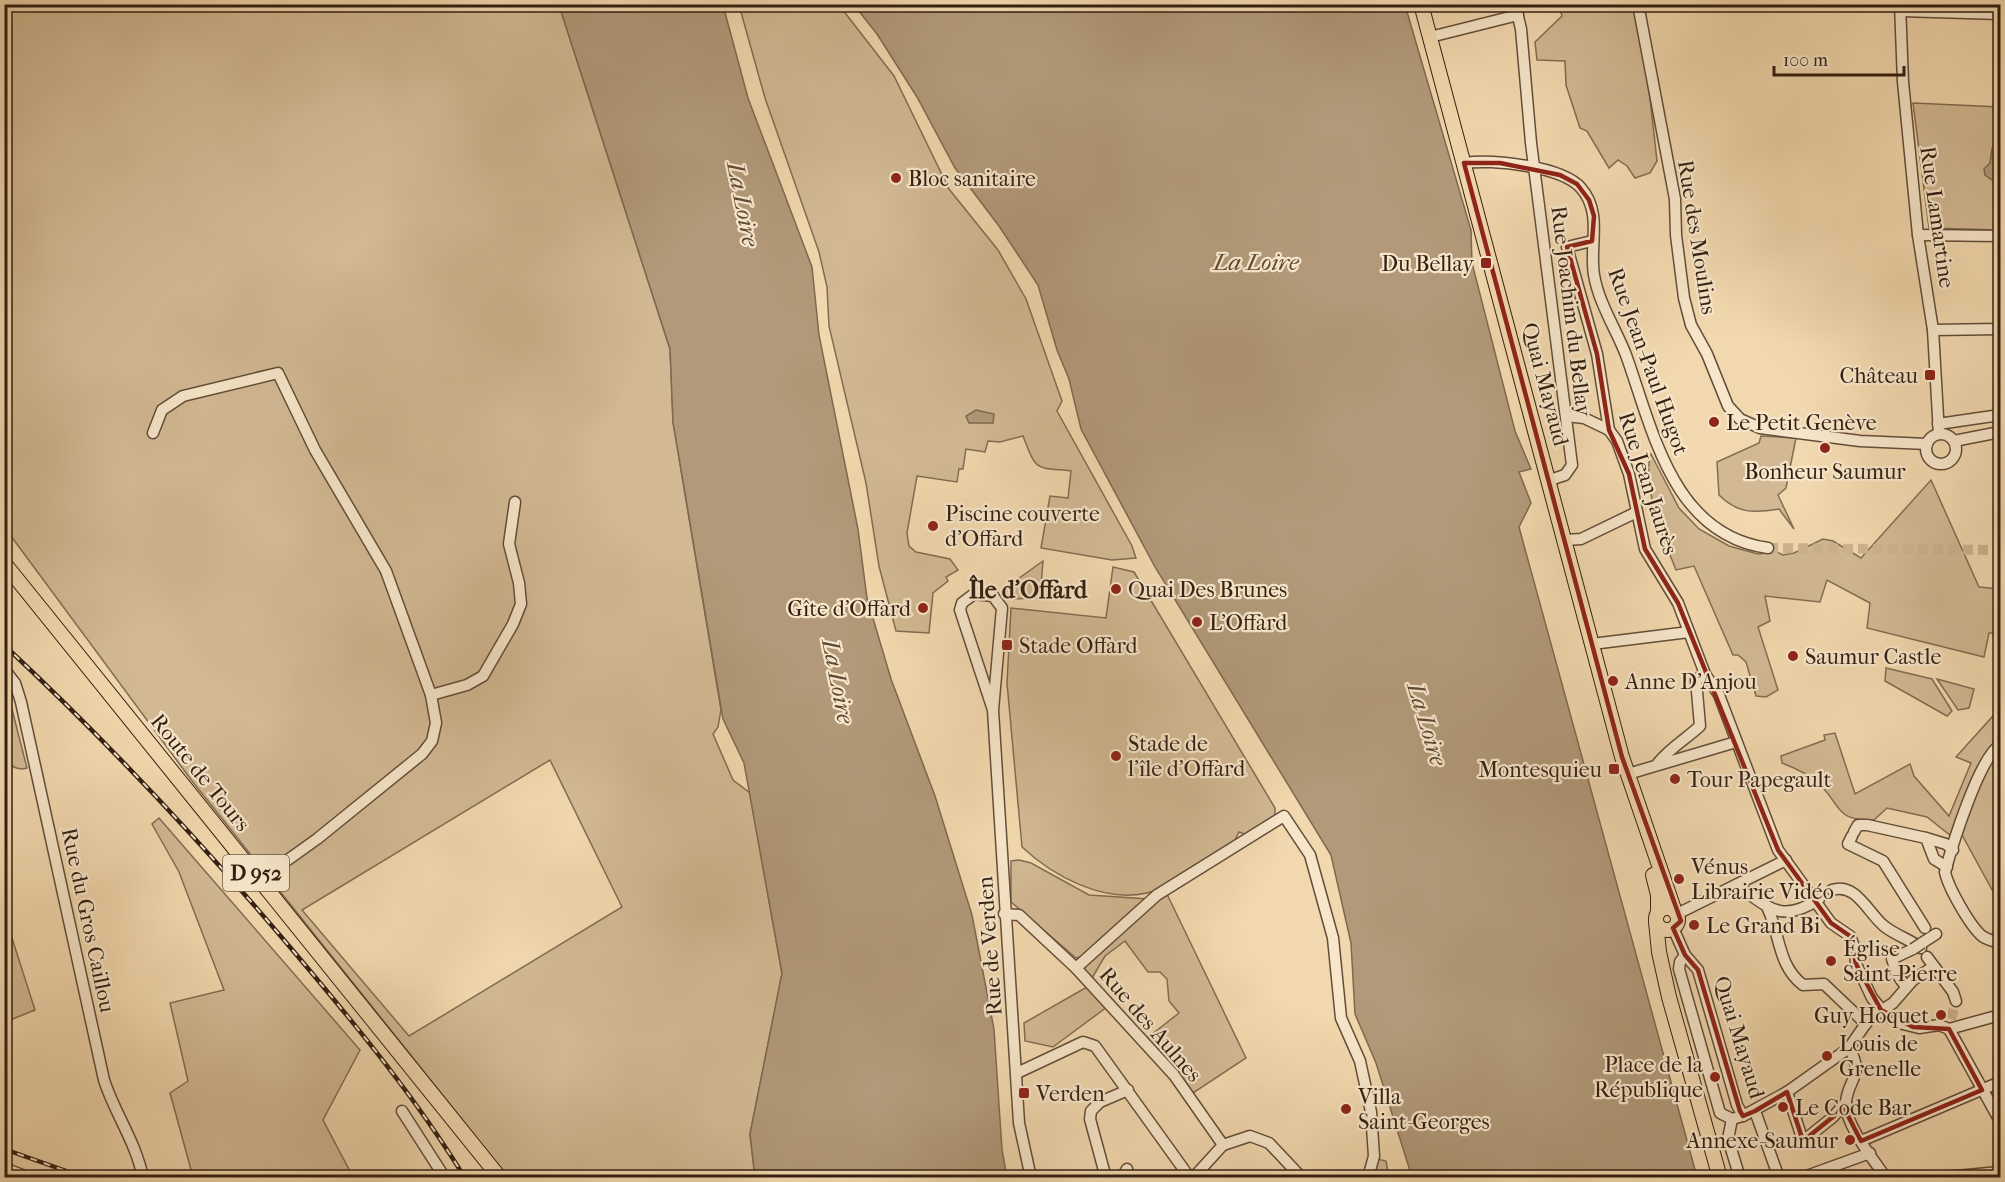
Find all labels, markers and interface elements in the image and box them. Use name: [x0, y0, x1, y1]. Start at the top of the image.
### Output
scale bar: [1774, 39, 1904, 77]
text: 100 m: [1783, 50, 1828, 71]
street label: Rue Lamartine: [1914, 145, 1960, 290]
water label: La Loire: [721, 157, 765, 250]
street label: Rue des Moulins: [1672, 158, 1722, 316]
place label: Bloc sanitaire: [908, 166, 1036, 192]
marker: Bloc sanitaire: [889, 171, 903, 185]
street label: Rue Joachim du Bellay: [1545, 204, 1597, 419]
water label: La Loire: [1211, 248, 1300, 276]
place label: Du Bellay: [1381, 251, 1475, 277]
marker: Du Bellay: [1479, 256, 1493, 270]
street label: Rue Jean-Paul Hugot: [1602, 264, 1694, 459]
street label: Quai Mayaud: [1516, 320, 1574, 450]
place label: Château: [1839, 363, 1919, 389]
marker: Château: [1923, 368, 1937, 382]
street label: Rue Jean Jaurès: [1613, 409, 1683, 558]
place label: Le Petit Genève: [1726, 410, 1877, 436]
marker: Le Petit Genève: [1707, 415, 1721, 429]
marker: Bonheur Saumur: [1818, 441, 1832, 455]
place label: Bonheur Saumur: [1744, 459, 1906, 485]
place label: Piscine couverte d'Offard: [945, 501, 1100, 552]
marker: Piscine couverte d'Offard: [926, 519, 940, 533]
district label: Île d'Offard: [969, 574, 1088, 604]
place label: Quai Des Brunes: [1128, 577, 1287, 603]
marker: Quai Des Brunes: [1109, 582, 1123, 596]
place label: Gîte d'Offard: [787, 596, 912, 622]
marker: Gîte d'Offard: [916, 601, 930, 615]
place label: L'Offard: [1209, 610, 1288, 636]
marker: L'Offard: [1190, 615, 1204, 629]
place label: Stade Offard: [1019, 633, 1139, 659]
water label: La Loire: [816, 634, 860, 727]
marker: Stade Offard: [1000, 638, 1014, 652]
place label: Saumur Castle: [1805, 644, 1941, 670]
marker: Saumur Castle: [1786, 649, 1800, 663]
place label: Anne D'Anjou: [1624, 669, 1757, 695]
marker: Anne D'Anjou: [1606, 674, 1620, 688]
water label: La Loire: [1401, 677, 1453, 770]
street label: Route de Tours: [145, 709, 256, 837]
place label: Stade de l'île d'Offard: [1127, 731, 1246, 782]
marker: Stade de l'île d'Offard: [1109, 749, 1123, 763]
place label: Montesquieu: [1478, 757, 1603, 783]
marker: Montesquieu: [1607, 762, 1621, 776]
place label: Tour Papegault: [1687, 767, 1832, 793]
marker: Tour Papegault: [1668, 772, 1682, 786]
street label: Rue du Gros Caillou: [56, 825, 120, 1016]
place label: Vénus Librairie Vidéo: [1690, 854, 1834, 905]
road number: D 952: [223, 855, 289, 891]
marker: Vénus Librairie Vidéo: [1672, 872, 1686, 886]
street label: Rue de Verden: [972, 875, 1008, 1017]
place label: Le Grand Bi: [1706, 913, 1821, 939]
marker: Le Grand Bi: [1687, 918, 1701, 932]
place label: Église Saint-Pierre: [1843, 935, 1957, 987]
marker: Église Saint-Pierre: [1824, 954, 1838, 968]
street label: Rue des Aulnes: [1093, 962, 1207, 1087]
street label: Quai Mayaud: [1708, 973, 1770, 1103]
place label: Guy Hoquet: [1814, 1003, 1929, 1029]
marker: Guy Hoquet: [1934, 1008, 1948, 1022]
place label: Louis de Grenelle: [1839, 1031, 1921, 1082]
marker: Louis de Grenelle: [1820, 1049, 1834, 1063]
place label: Place de la République: [1594, 1052, 1704, 1103]
marker: Place de la République: [1708, 1070, 1722, 1084]
place label: Verden: [1035, 1081, 1105, 1107]
place label: Villa Saint-Georges: [1357, 1084, 1490, 1135]
marker: Verden: [1017, 1086, 1031, 1100]
place label: Le Code Bar: [1795, 1095, 1912, 1121]
marker: Le Code Bar: [1776, 1100, 1790, 1114]
marker: Villa Saint-Georges: [1339, 1102, 1353, 1116]
place label: Annexe-Saumur: [1685, 1128, 1839, 1154]
marker: Annexe-Saumur: [1843, 1133, 1857, 1147]

